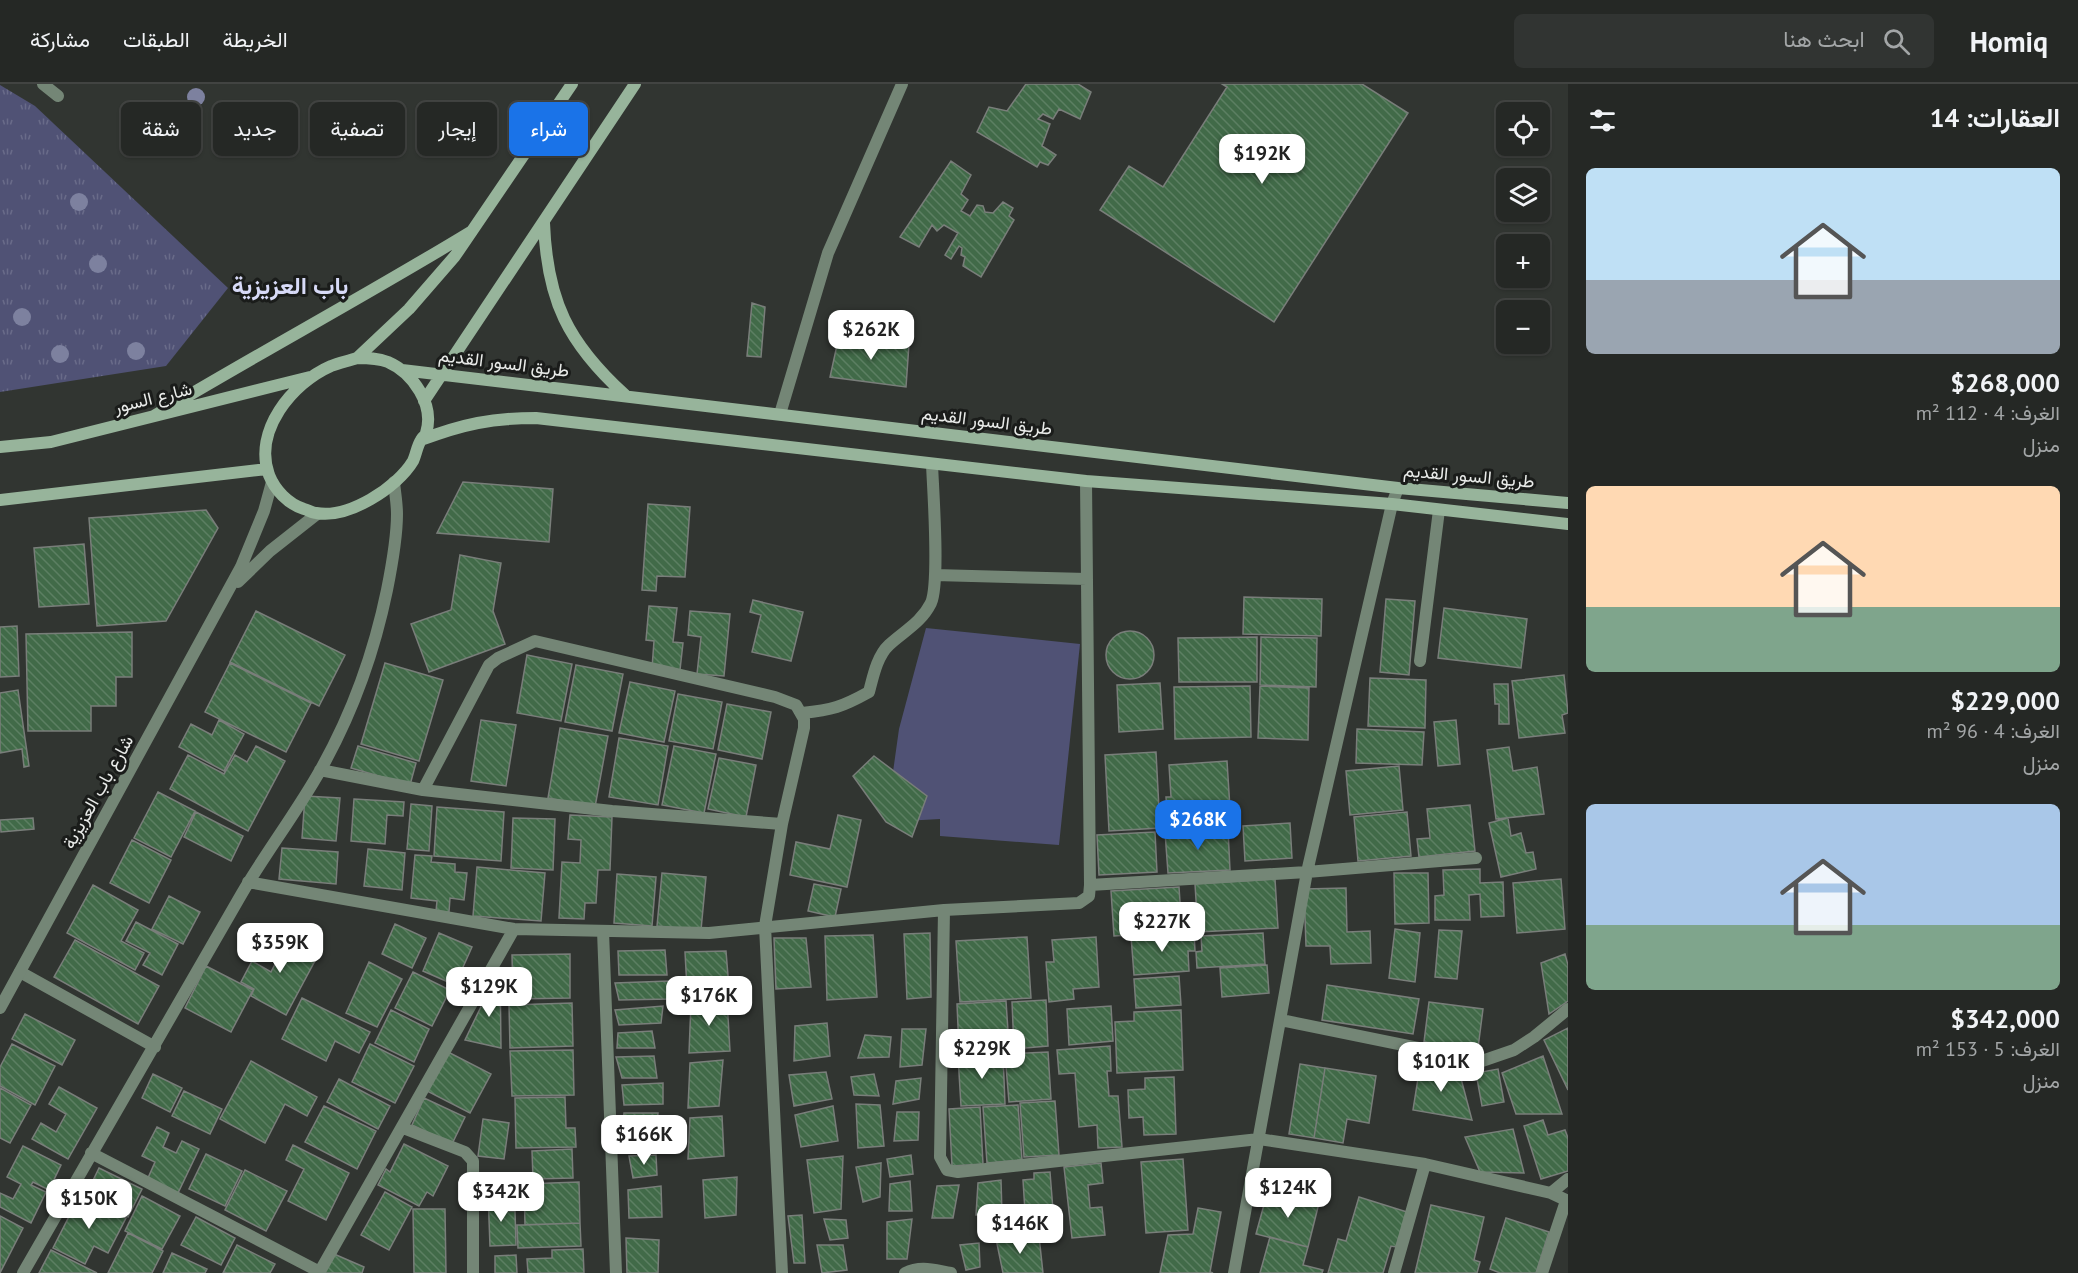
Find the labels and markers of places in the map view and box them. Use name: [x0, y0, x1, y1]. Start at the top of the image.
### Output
pin: $192K: [1220, 134, 1304, 185]
pin: $262K: [829, 310, 913, 361]
pin: $268K: [1156, 800, 1240, 851]
pin: $227K: [1120, 902, 1204, 953]
pin: $359K: [238, 923, 322, 974]
pin: $129K: [447, 967, 531, 1018]
pin: $176K: [667, 976, 751, 1027]
pin: $229K: [940, 1029, 1024, 1080]
pin: $101K: [1399, 1042, 1483, 1093]
pin: $166K: [602, 1115, 686, 1166]
pin: $124K: [1246, 1168, 1330, 1219]
pin: $342K: [459, 1172, 543, 1223]
pin: $150K: [47, 1179, 131, 1230]
pin: $146K: [978, 1204, 1062, 1255]

